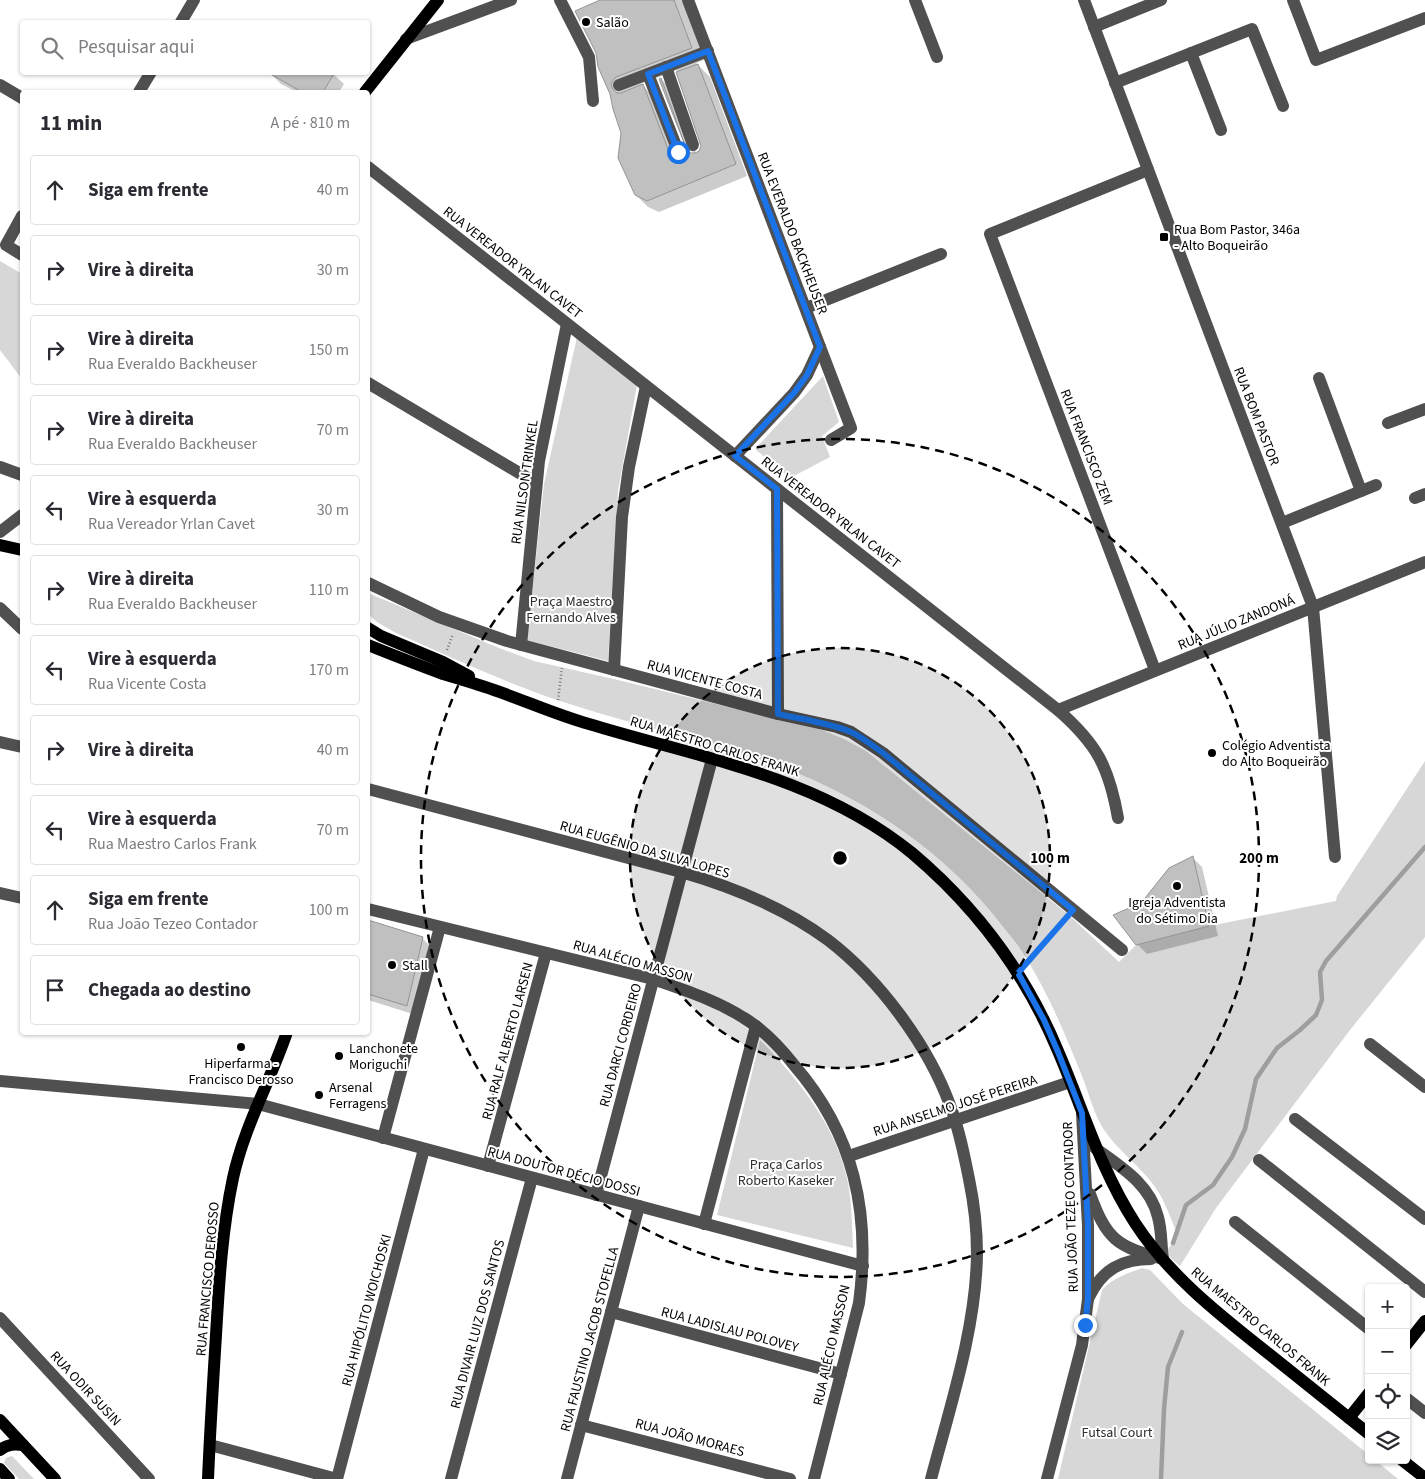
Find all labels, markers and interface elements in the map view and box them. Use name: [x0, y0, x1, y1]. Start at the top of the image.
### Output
place label: Salão: [596, 13, 629, 33]
marker: Salão: [580, 16, 592, 28]
search box: [20, 20, 370, 75]
icon: search: [38, 34, 66, 62]
text: Pesquisar aqui: [78, 34, 194, 61]
text: 11 min: [40, 108, 102, 138]
text: A pé · 810 m: [271, 112, 350, 134]
route start: [667, 141, 690, 164]
street label: RUA EVERALDO BACKHEUSER: [752, 149, 832, 317]
icon: ahead: [41, 176, 69, 204]
text: Siga em frente: [88, 177, 209, 204]
text: 40 m: [317, 179, 349, 201]
street label: RUA VEREADOR YRLAN CAVET: [439, 202, 587, 324]
place label: Rua Bom Pastor, 346a - Alto Boqueirão: [1174, 220, 1300, 256]
marker: Rua Bom Pastor, 346a - Alto Boqueirão: [1158, 231, 1170, 243]
icon: right: [41, 256, 69, 284]
text: Vire à direita: [88, 257, 194, 284]
text: 30 m: [317, 259, 349, 281]
text: Vire à direita: [88, 326, 194, 353]
icon: right: [41, 336, 69, 364]
text: 150 m: [309, 339, 349, 361]
text: Rua Everaldo Backheuser: [88, 353, 257, 375]
street label: RUA BOM PASTOR: [1228, 364, 1284, 469]
street label: RUA FRANCISCO ZEM: [1055, 387, 1117, 508]
text: Vire à direita: [88, 406, 194, 433]
icon: right: [41, 416, 69, 444]
street label: RUA NILSON TRINKEL: [506, 418, 544, 546]
text: 70 m: [317, 419, 349, 441]
text: Rua Everaldo Backheuser: [88, 433, 257, 455]
street label: RUA VEREADOR YRLAN CAVET: [757, 452, 905, 574]
text: Vire à esquerda: [88, 486, 217, 513]
icon: left: [41, 496, 69, 524]
text: 30 m: [317, 499, 349, 521]
text: Rua Vereador Yrlan Cavet: [88, 513, 255, 535]
text: Vire à direita: [88, 566, 194, 593]
icon: right: [41, 576, 69, 604]
text: 110 m: [309, 579, 349, 601]
street label: RUA JÚLIO ZANDONÁ: [1175, 590, 1298, 655]
park label: Praça Maestro Fernando Alves: [526, 592, 616, 628]
text: Rua Everaldo Backheuser: [88, 593, 257, 615]
text: Vire à esquerda: [88, 646, 217, 673]
street label: RUA VICENTE COSTA: [645, 655, 765, 705]
icon: left: [41, 656, 69, 684]
text: 170 m: [309, 659, 349, 681]
text: Rua Vicente Costa: [88, 673, 207, 695]
street label: RUA MAESTRO CARLOS FRANK: [628, 712, 803, 783]
icon: right: [41, 736, 69, 764]
place label: Colégio Adventista do Alto Boqueirão: [1222, 736, 1331, 772]
text: Vire à direita: [88, 737, 194, 764]
text: 40 m: [317, 739, 349, 761]
marker: Colégio Adventista do Alto Boqueirão: [1206, 747, 1218, 759]
text: Vire à esquerda: [88, 806, 217, 833]
icon: left: [41, 816, 69, 844]
street label: RUA EUGÊNIO DA SILVA LOPES: [557, 816, 732, 884]
text: 70 m: [317, 819, 349, 841]
text: Rua Maestro Carlos Frank: [88, 833, 257, 855]
text: 100 m: [1030, 848, 1070, 869]
text: 200 m: [1239, 848, 1279, 869]
centre of rings: [831, 849, 849, 867]
marker: Igreja Adventista do Sétimo Dia: [1171, 880, 1183, 892]
text: Siga em frente: [88, 886, 209, 913]
place label: Igreja Adventista do Sétimo Dia: [1128, 893, 1226, 929]
icon: ahead: [41, 896, 69, 924]
text: 100 m: [309, 899, 349, 921]
text: Rua João Tezeo Contador: [88, 913, 258, 935]
street label: RUA ALÉCIO MASSON: [571, 935, 695, 989]
place label: Stall: [402, 956, 428, 976]
marker: Stall: [386, 959, 398, 971]
street label: RUA RALF ALBERTO LARSEN: [477, 960, 539, 1122]
icon: arrive: [41, 976, 69, 1004]
text: Chegada ao destino: [88, 977, 251, 1004]
street label: RUA DARCI CORDEIRO: [595, 981, 647, 1109]
place label: Lanchonete Moriguchi: [349, 1039, 418, 1075]
marker: Hiperfarma - Francisco Derosso: [235, 1041, 247, 1053]
marker: Lanchonete Moriguchi: [333, 1050, 345, 1062]
place label: Hiperfarma - Francisco Derosso: [188, 1054, 294, 1090]
street label: RUA ANSELMO JOSÉ PEREIRA: [871, 1070, 1040, 1142]
place label: Arsenal Ferragens: [329, 1078, 387, 1114]
marker: Arsenal Ferragens: [313, 1089, 325, 1101]
street label: RUA JOÃO TEZEO CONTADOR: [1058, 1121, 1084, 1293]
street label: RUA DOUTOR DÉCIO DOSSI: [485, 1142, 642, 1202]
park label: Praça Carlos Roberto Kaseker: [738, 1155, 834, 1191]
street label: RUA FRANCISCO DEROSSO: [191, 1201, 225, 1357]
street label: RUA HIPÓLITO WOICHOSKI: [337, 1232, 397, 1388]
street label: RUA DIVAIR LUIZ DOS SANTOS: [446, 1238, 510, 1411]
street label: RUA FAUSTINO JACOB STOFELLA: [556, 1244, 624, 1434]
street label: RUA MAESTRO CARLOS FRANK: [1186, 1262, 1335, 1392]
street label: RUA ALÉCIO MASSON: [808, 1283, 856, 1408]
map controls: [1365, 1284, 1410, 1464]
button: +: [1365, 1284, 1410, 1329]
street label: RUA LADISLAU POLOVEY: [659, 1302, 801, 1358]
route end: [1074, 1314, 1097, 1337]
button: −: [1365, 1329, 1410, 1374]
street label: RUA ODIR SUSIN: [45, 1347, 125, 1431]
button: locate: [1365, 1374, 1410, 1419]
street label: RUA JOÃO MORAES: [633, 1414, 747, 1462]
button: layers: [1365, 1419, 1410, 1464]
park label: Futsal Court: [1082, 1423, 1153, 1443]

